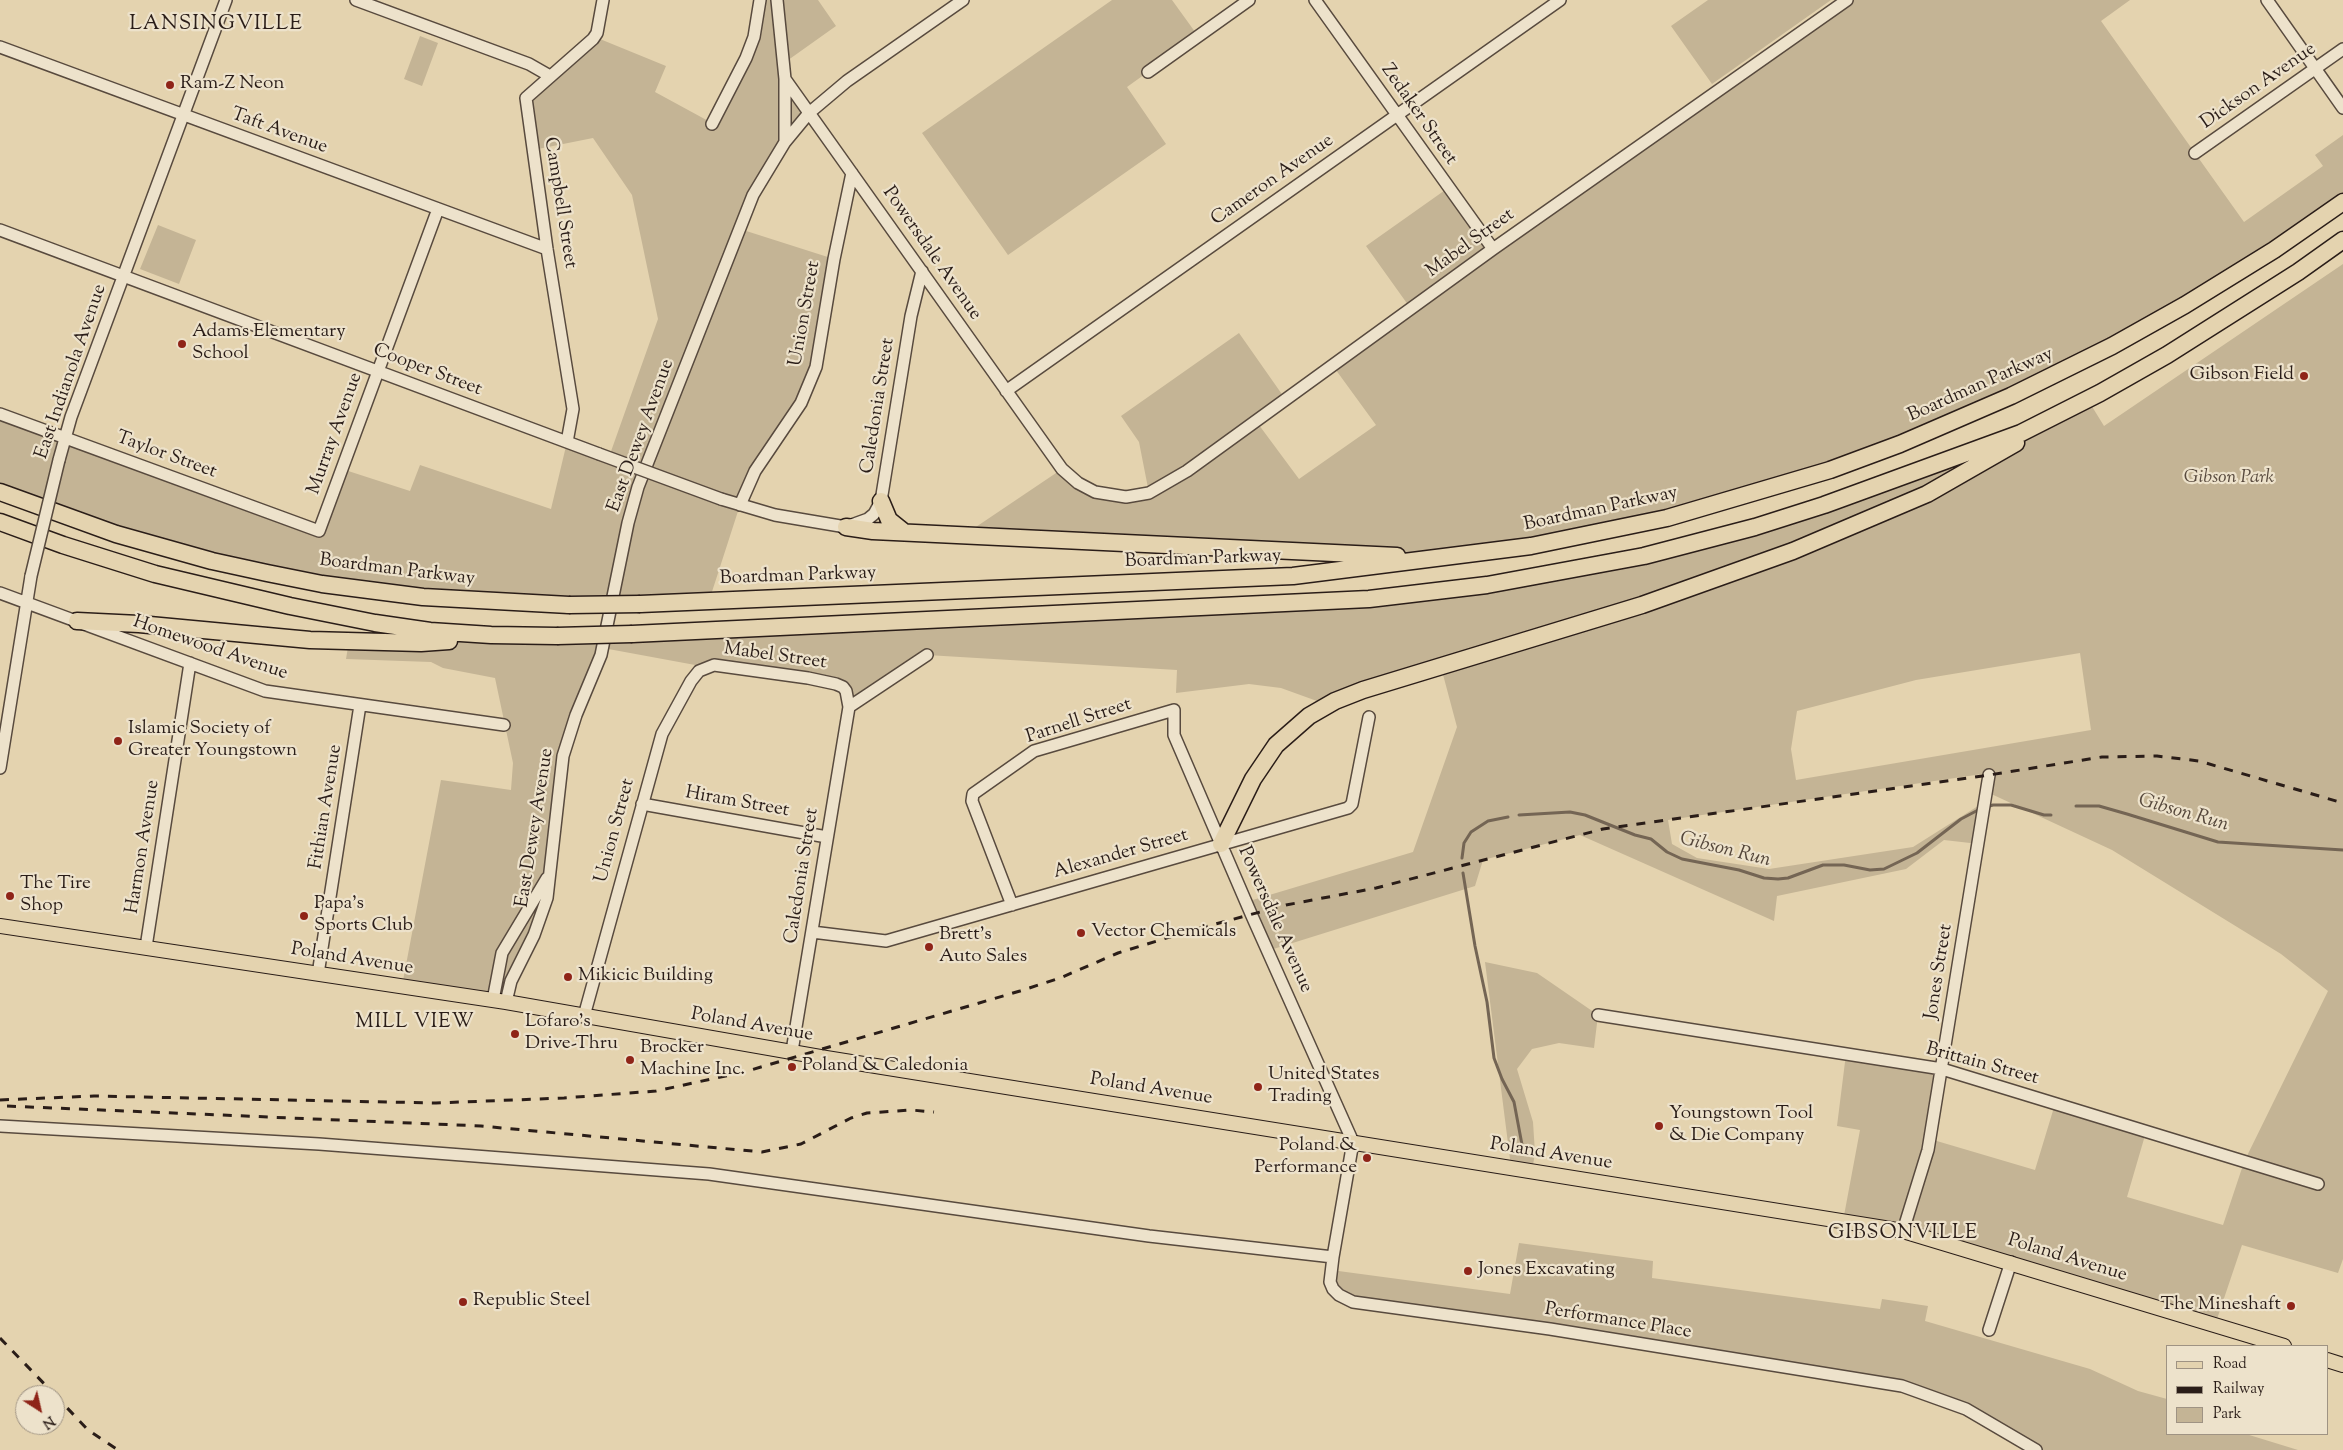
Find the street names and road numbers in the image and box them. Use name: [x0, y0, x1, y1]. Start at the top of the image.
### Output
street label: Dickson Avenue: [2197, 39, 2321, 135]
street label: Zedaker Street: [1375, 60, 1461, 170]
street label: Taft Avenue: [228, 104, 330, 160]
street label: Cameron Avenue: [1207, 130, 1339, 232]
street label: Campbell Street: [537, 136, 581, 270]
street label: Powersdale Avenue: [876, 183, 986, 325]
street label: Mabel Street: [1422, 204, 1520, 284]
street label: Union Street: [786, 259, 826, 369]
street label: East Indianola Avenue: [31, 282, 113, 462]
street label: Caledonia Street: [857, 336, 901, 476]
street label: Cooper Street: [369, 340, 485, 402]
street label: Boardman Parkway: [1905, 344, 2057, 428]
street label: East Dewey Avenue: [604, 356, 680, 516]
street label: Murray Avenue: [303, 370, 369, 498]
street label: Taylor Street: [113, 427, 219, 485]
street label: Boardman Parkway: [1522, 483, 1680, 537]
street label: Boardman Parkway: [1124, 546, 1282, 574]
street label: Boardman Parkway: [318, 550, 476, 592]
street label: Boardman Parkway: [719, 563, 877, 591]
street label: Homewood Avenue: [130, 612, 290, 686]
street label: Mabel Street: [722, 639, 828, 675]
street label: Parnell Street: [1023, 694, 1135, 750]
street label: Fithian Avenue: [306, 743, 348, 871]
street label: East Dewey Avenue: [512, 747, 560, 909]
street label: Union Street: [591, 776, 641, 886]
street label: Harmon Avenue: [122, 778, 166, 916]
street label: Hiram Street: [683, 783, 791, 823]
street label: Caledonia Street: [781, 806, 825, 946]
street label: Alexander Street: [1051, 825, 1191, 885]
street label: Powersdale Avenue: [1231, 843, 1317, 997]
street label: Jones Street: [1921, 923, 1959, 1021]
street label: Poland Avenue: [289, 939, 415, 981]
street label: Poland Avenue: [689, 1004, 815, 1048]
street label: Brittain Street: [1923, 1039, 2041, 1091]
street label: Poland Avenue: [1088, 1069, 1214, 1111]
street label: Poland Avenue: [1488, 1134, 1614, 1176]
street label: Poland Avenue: [2005, 1230, 2129, 1288]
street label: Performance Place: [1543, 1299, 1693, 1345]

